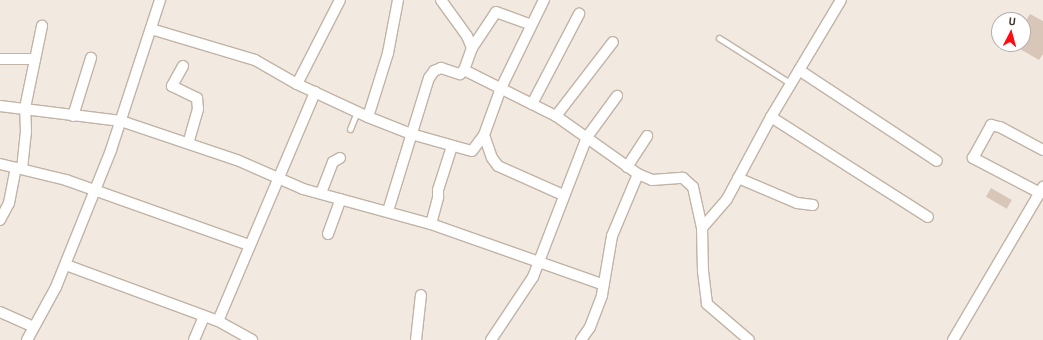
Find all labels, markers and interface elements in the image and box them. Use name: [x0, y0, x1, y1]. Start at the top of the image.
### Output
north arrow: [991, 12, 1031, 52]
text: U: [1008, 13, 1017, 29]

